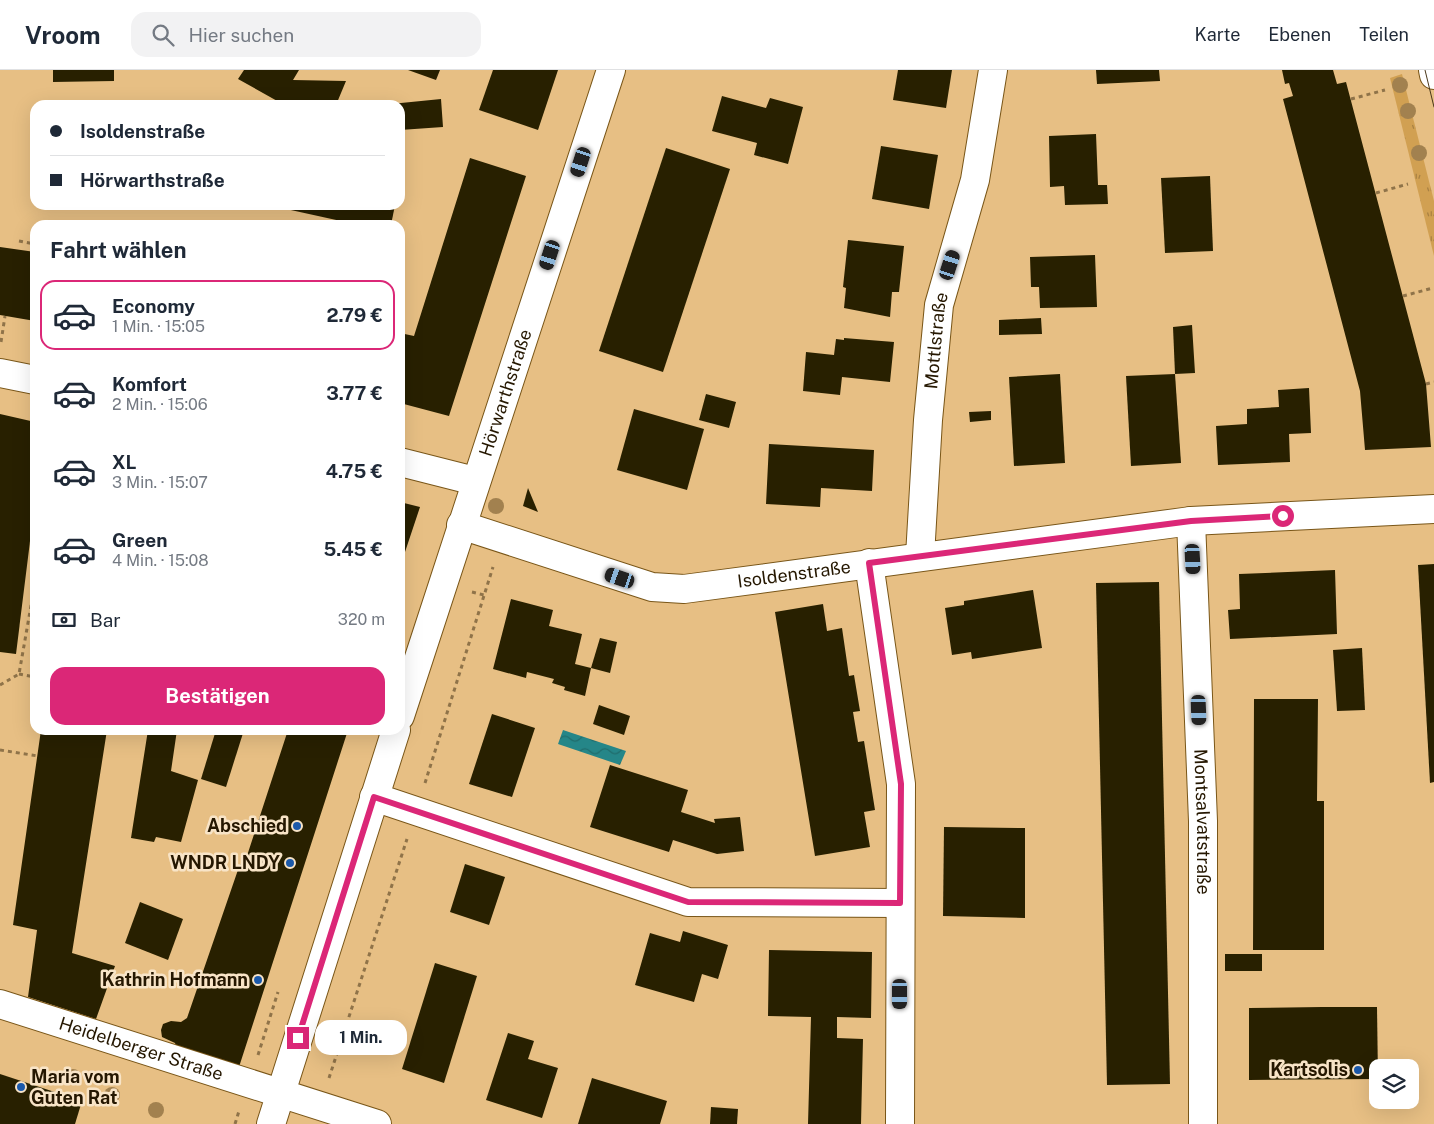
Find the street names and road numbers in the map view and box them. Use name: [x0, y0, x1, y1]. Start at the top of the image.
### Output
street label: Mottlstraße: [920, 290, 952, 390]
street label: Hörwarthstraße: [475, 326, 536, 459]
street label: Isoldenstraße: [736, 556, 852, 592]
street label: Montsalvatstraße: [1190, 748, 1214, 895]
street label: Heidelberger Straße: [56, 1012, 226, 1084]

